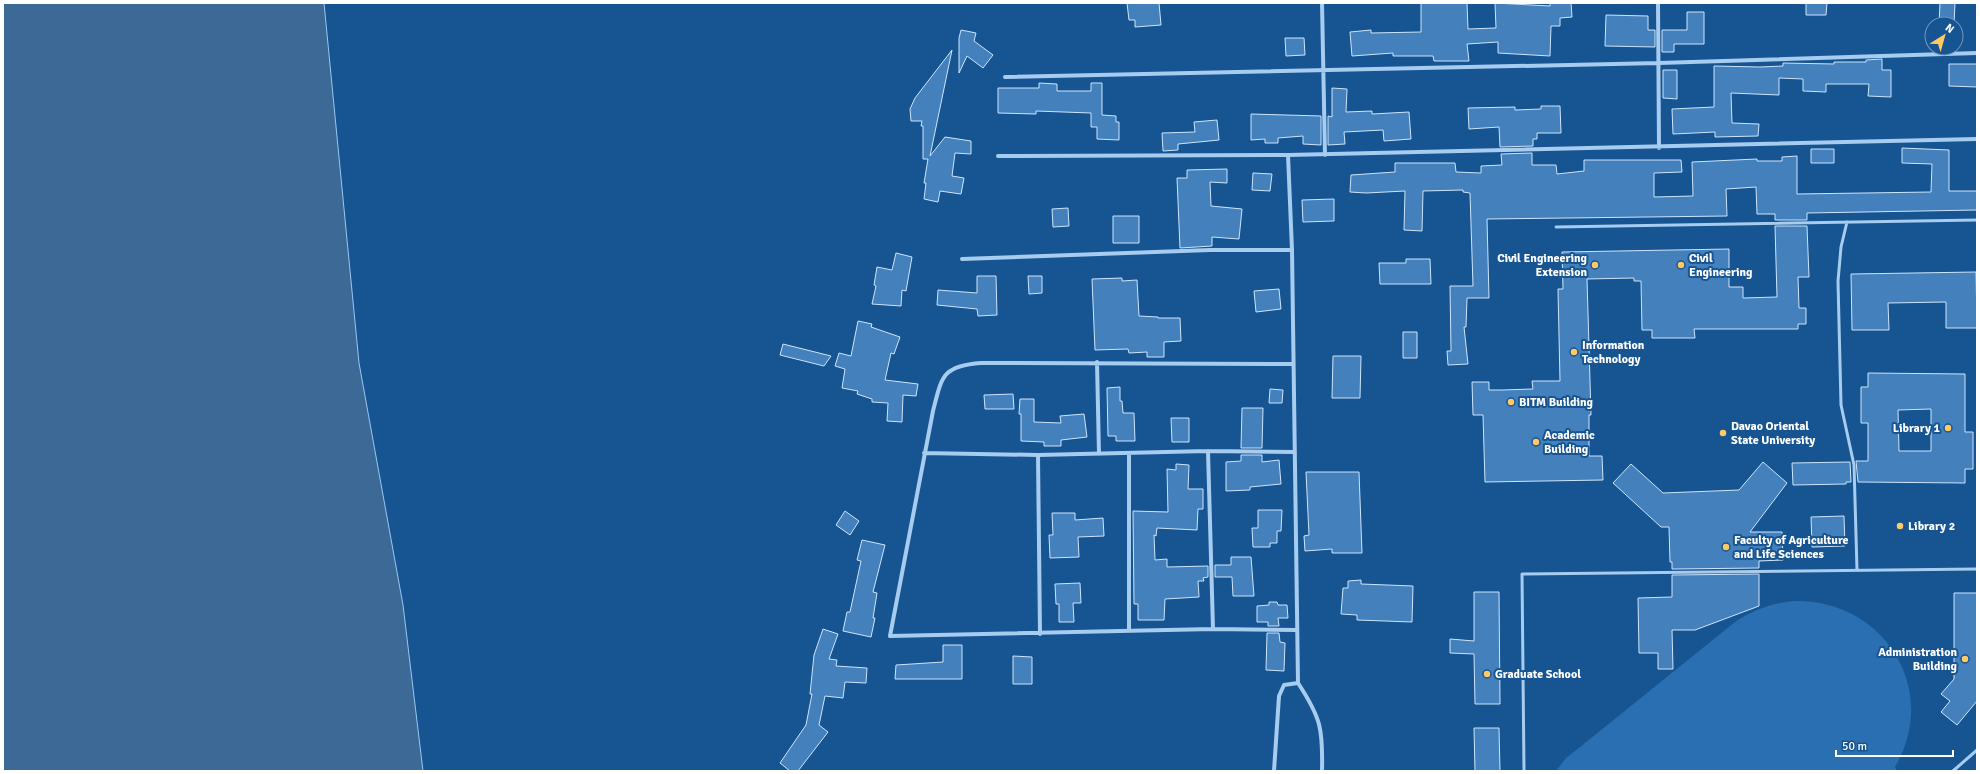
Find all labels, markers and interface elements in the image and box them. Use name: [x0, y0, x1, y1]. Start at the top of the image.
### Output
north arrow: [1924, 16, 1964, 56]
text: N: [1943, 21, 1957, 36]
place label: Civil Engineering Extension: [1497, 251, 1588, 280]
place label: Civil Engineering: [1689, 251, 1753, 280]
marker: Civil Engineering Extension: [1590, 260, 1600, 270]
marker: Civil Engineering: [1676, 260, 1686, 270]
place label: Information Technology: [1582, 338, 1645, 367]
marker: Information Technology: [1569, 347, 1579, 357]
place label: BITM Building: [1519, 395, 1594, 410]
marker: BITM Building: [1506, 397, 1516, 407]
place label: Davao Oriental State University: [1731, 419, 1815, 448]
place label: Library 1: [1893, 421, 1941, 436]
marker: Library 1: [1943, 423, 1953, 433]
place label: Academic Building: [1544, 428, 1595, 457]
marker: Davao Oriental State University: [1718, 428, 1728, 438]
marker: Academic Building: [1531, 437, 1541, 447]
place label: Library 2: [1908, 519, 1955, 534]
marker: Library 2: [1895, 521, 1905, 531]
place label: Faculty of Agriculture and Life Sciences: [1734, 533, 1848, 562]
marker: Faculty of Agriculture and Life Sciences: [1721, 542, 1731, 552]
place label: Administration Building: [1878, 645, 1958, 674]
marker: Administration Building: [1960, 654, 1970, 664]
place label: Graduate School: [1495, 667, 1581, 682]
marker: Graduate School: [1482, 669, 1492, 679]
scale bar: [1836, 732, 1953, 758]
text: 50 m: [1842, 739, 1867, 754]

